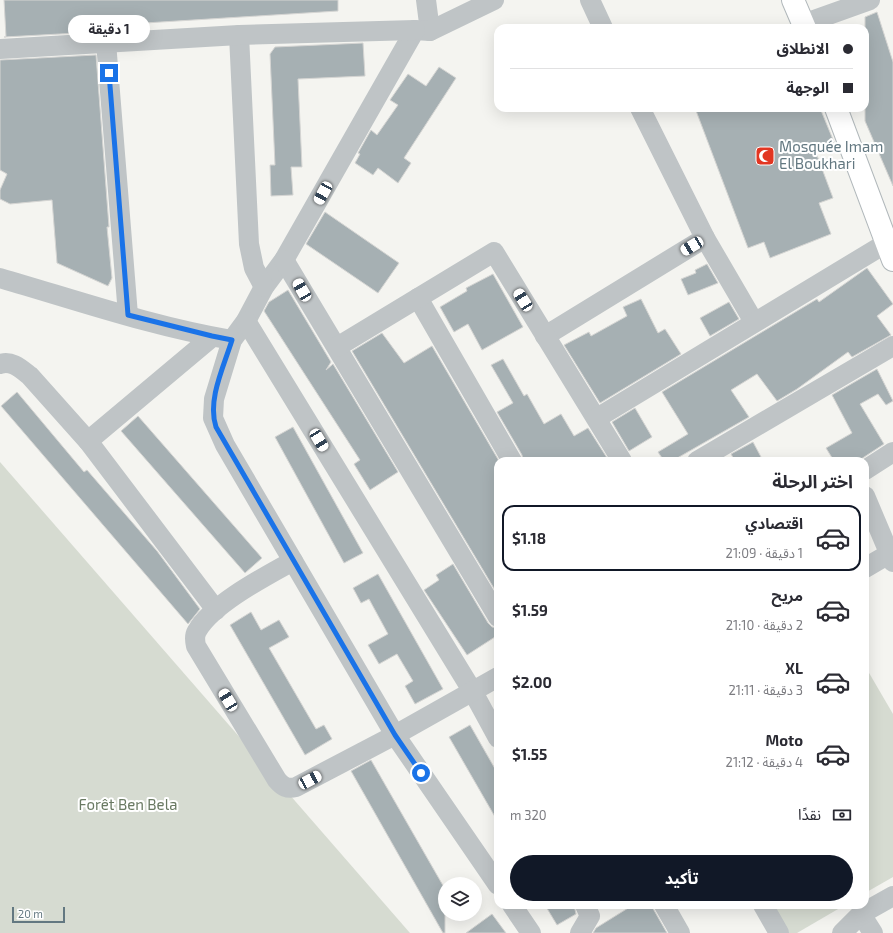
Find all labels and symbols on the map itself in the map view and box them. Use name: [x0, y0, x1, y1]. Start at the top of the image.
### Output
callout: 1 دقيقة: [68, 15, 150, 43]
route end: [100, 64, 118, 82]
place label: Mosquée Imam El Boukhari: [779, 137, 883, 172]
mosque icon: Mosquée Imam El Boukhari: [754, 145, 776, 167]
car: [312, 180, 334, 206]
car: [679, 235, 705, 257]
car: [291, 277, 313, 303]
car: [512, 287, 534, 313]
car: [308, 427, 330, 453]
car: [217, 687, 239, 713]
route start: [412, 764, 430, 782]
car: [297, 769, 323, 791]
park label: Forêt Ben Bela: [79, 795, 177, 813]
scale bar: [12, 905, 65, 924]

